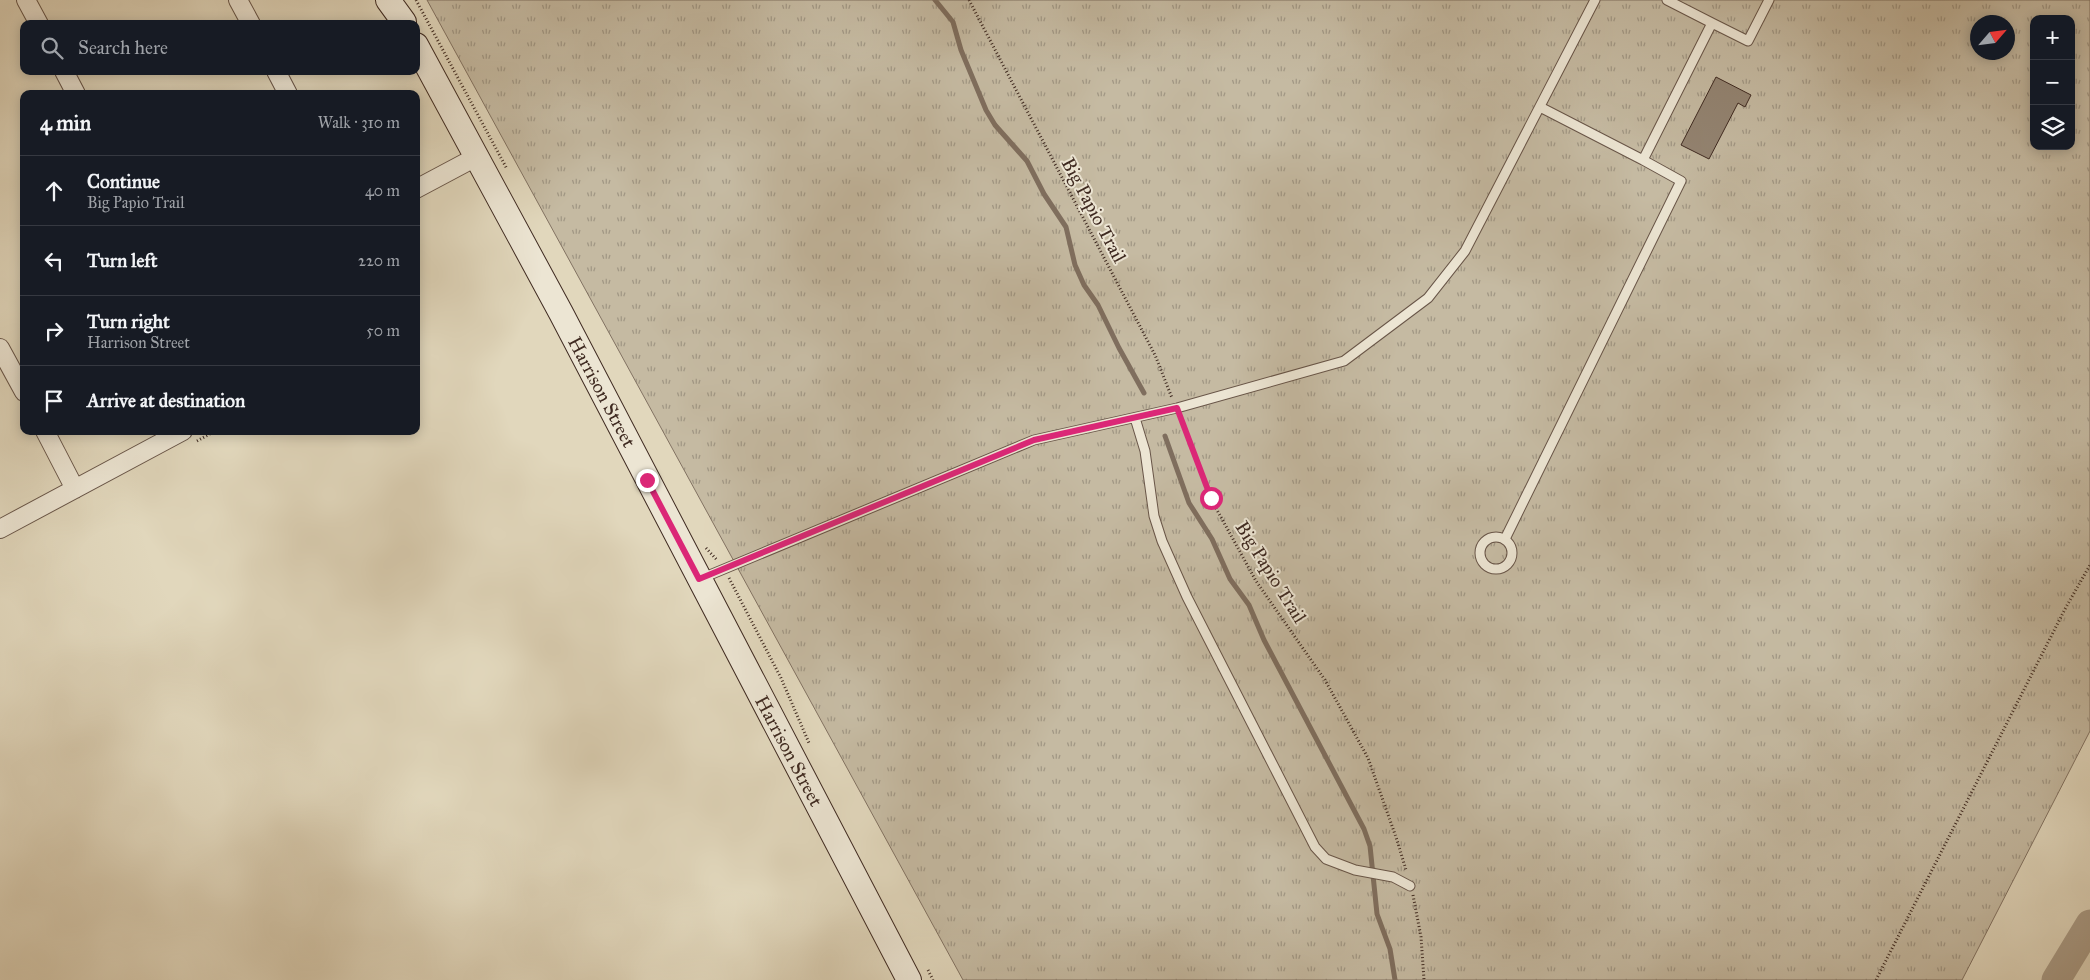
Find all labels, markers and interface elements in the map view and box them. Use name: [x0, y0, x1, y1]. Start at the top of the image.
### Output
north arrow: [1970, 15, 2015, 60]
map controls: [2030, 15, 2075, 150]
button: +: [2030, 15, 2075, 60]
search box: [20, 20, 420, 75]
icon: search: [38, 34, 66, 62]
text: Search here: [78, 36, 168, 59]
button: −: [2030, 60, 2075, 105]
button: layers: [2030, 105, 2075, 150]
text: 4 min: [40, 110, 91, 136]
text: Walk · 310 m: [318, 113, 400, 132]
street label: Big Papio Trail: [1056, 154, 1132, 268]
text: Continue: [87, 170, 160, 193]
icon: ahead: [40, 177, 68, 205]
text: 40 m: [365, 181, 400, 200]
text: Big Papio Trail: [87, 193, 184, 212]
icon: left: [40, 247, 68, 275]
text: Turn left: [87, 249, 157, 272]
text: 220 m: [358, 251, 400, 270]
text: Turn right: [87, 310, 170, 333]
icon: right: [40, 317, 68, 345]
text: 50 m: [366, 321, 400, 340]
text: Harrison Street: [87, 333, 190, 352]
street label: Harrison Street: [563, 333, 641, 452]
icon: arrive: [40, 387, 68, 415]
text: Arrive at destination: [87, 389, 245, 412]
route end: [636, 469, 659, 492]
route start: [1200, 487, 1223, 510]
street label: Big Papio Trail: [1230, 517, 1312, 628]
street label: Harrison Street: [750, 692, 828, 811]

